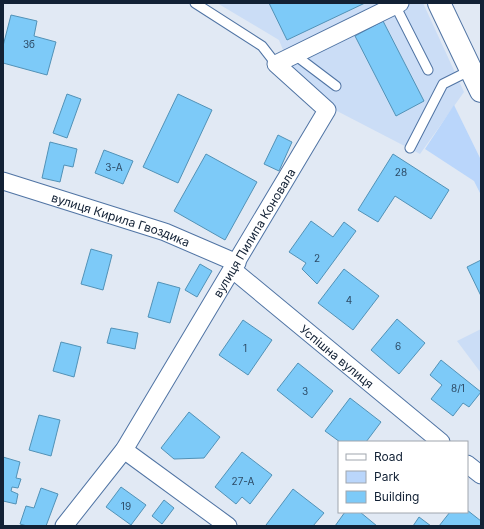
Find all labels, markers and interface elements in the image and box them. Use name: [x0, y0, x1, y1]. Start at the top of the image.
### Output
house number: 3б: [23, 38, 35, 50]
house number: 3-А: [105, 161, 123, 173]
street label: вулиця Пилипа Коновала: [209, 165, 298, 300]
house number: 28: [395, 166, 407, 178]
street label: вулиця Кирила Гвоздика: [50, 189, 192, 249]
house number: 2: [314, 252, 320, 264]
house number: 4: [346, 294, 352, 306]
street label: Успішна вулиця: [297, 321, 377, 391]
house number: 6: [395, 340, 401, 352]
house number: 1: [243, 342, 247, 354]
house number: 8/1: [451, 382, 465, 394]
house number: 3: [302, 385, 308, 397]
legend: [338, 441, 468, 513]
text: Road: [374, 449, 403, 464]
text: Park: [374, 469, 400, 484]
house number: 27-А: [232, 475, 255, 487]
text: Building: [374, 489, 419, 504]
house number: 19: [121, 500, 131, 512]

